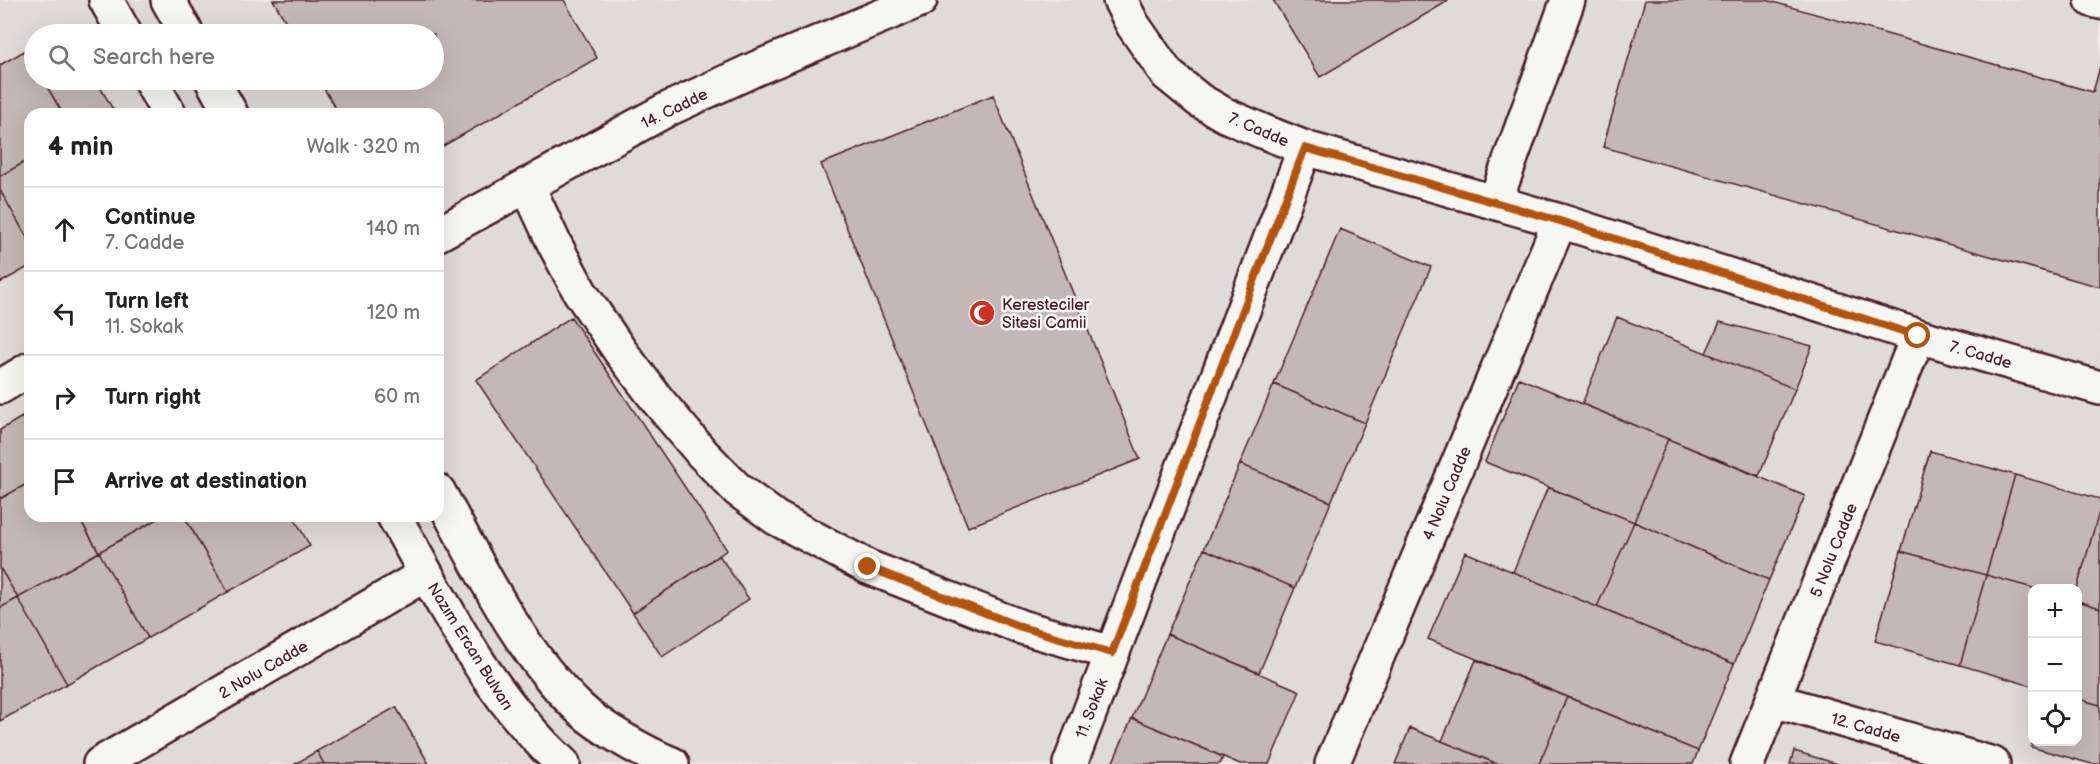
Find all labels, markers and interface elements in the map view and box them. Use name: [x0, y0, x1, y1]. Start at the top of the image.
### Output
search box: [24, 24, 444, 90]
icon: search: [45, 41, 78, 74]
text: Search here: [93, 44, 215, 71]
street label: 14. Cadde: [638, 85, 711, 134]
street label: 7. Cadde: [1225, 109, 1292, 152]
text: 4 min: [48, 132, 113, 163]
text: Walk · 320 m: [306, 135, 420, 159]
text: Continue: [105, 204, 195, 231]
icon: ahead: [48, 213, 81, 246]
text: 140 m: [366, 217, 420, 241]
text: 7. Cadde: [105, 231, 184, 255]
text: Turn left: [105, 288, 189, 315]
place label: Keresteciler Sitesi Camii: [1002, 296, 1090, 333]
icon: left: [48, 297, 81, 330]
mosque icon: Keresteciler Sitesi Camii: [967, 298, 997, 328]
text: 120 m: [367, 301, 420, 325]
text: 11. Sokak: [105, 315, 183, 339]
route start: [1904, 322, 1930, 348]
street label: 7. Cadde: [1947, 338, 2014, 373]
icon: right: [48, 381, 81, 414]
text: Turn right: [105, 384, 201, 411]
text: 60 m: [374, 385, 420, 409]
street label: 4 Nolu Cadde: [1419, 443, 1476, 543]
icon: arrive: [48, 465, 81, 498]
text: Arrive at destination: [105, 468, 307, 495]
street label: 5 Nolu Cadde: [1807, 500, 1862, 600]
route end: [854, 553, 880, 579]
street label: Nazım Ercan Bulvarı: [423, 580, 517, 714]
map controls: [2028, 584, 2082, 746]
button: +: [2028, 584, 2082, 638]
street label: 2 Nolu Cadde: [216, 637, 312, 704]
button: −: [2028, 638, 2082, 692]
street label: 11. Sokak: [1072, 676, 1113, 741]
button: locate: [2028, 692, 2082, 746]
street label: 12. Cadde: [1829, 709, 1903, 748]

